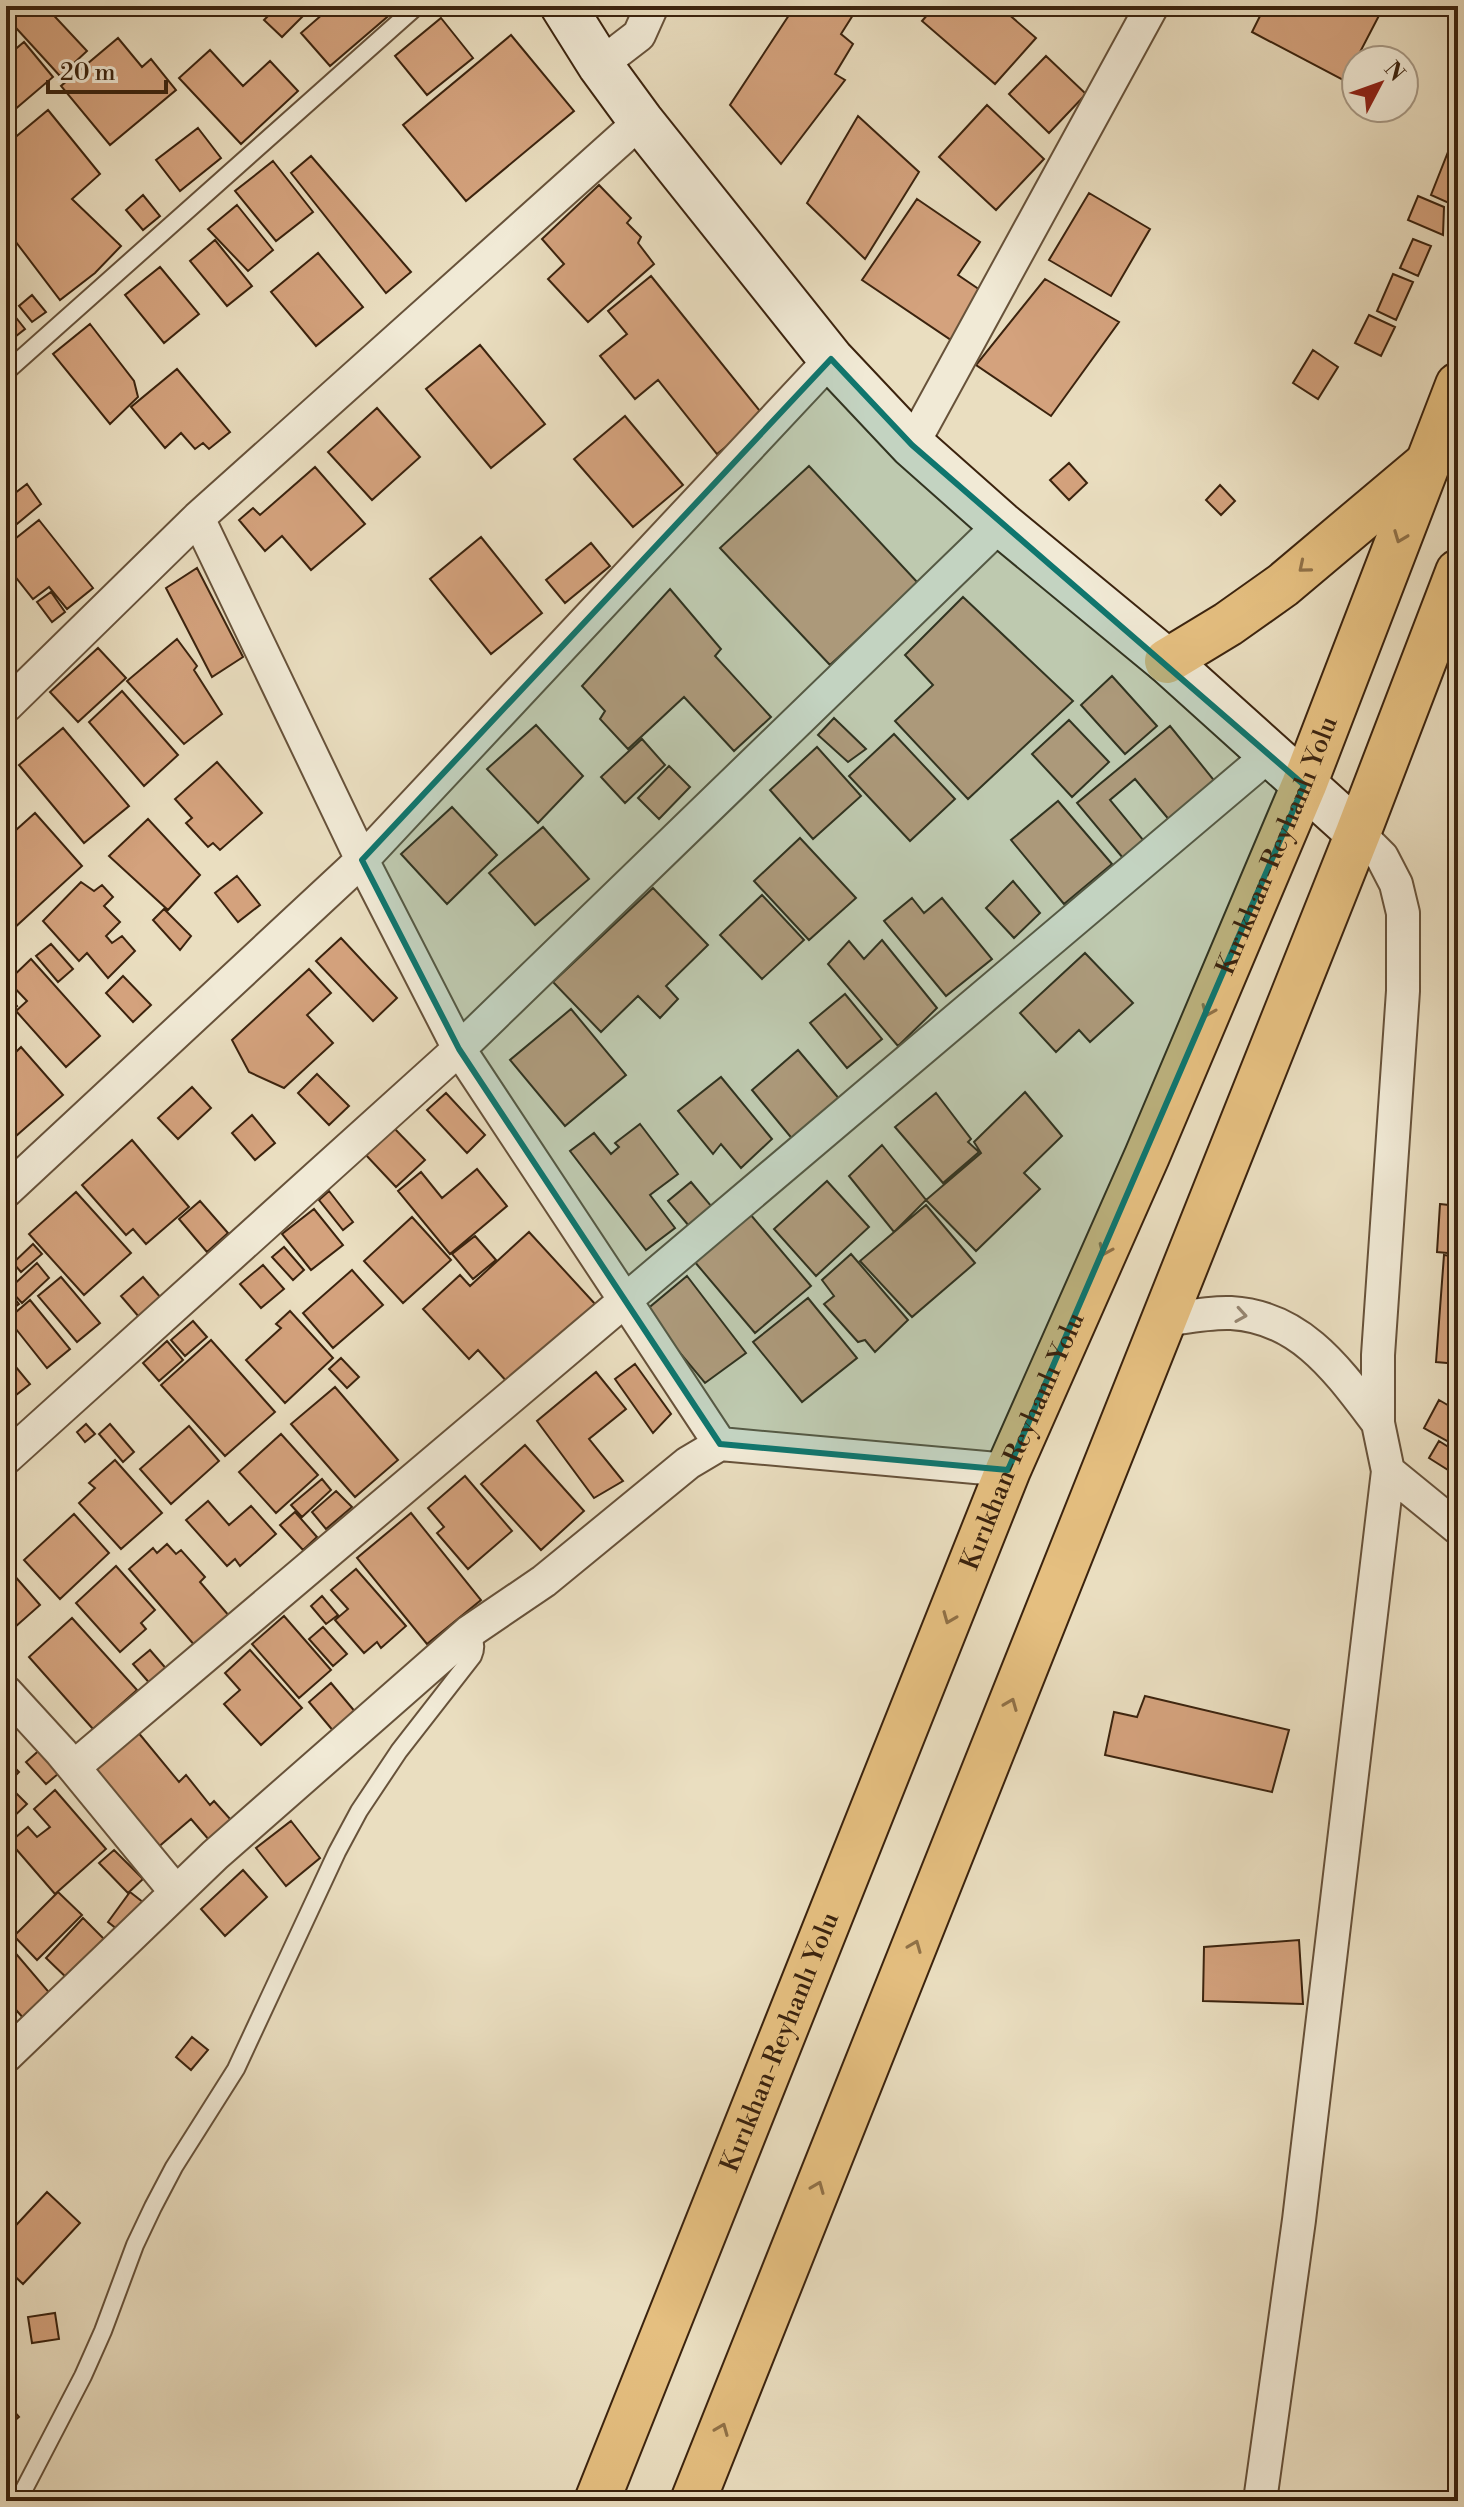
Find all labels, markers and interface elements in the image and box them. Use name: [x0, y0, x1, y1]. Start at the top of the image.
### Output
scale bar: [48, 44, 166, 94]
north arrow: [1340, 44, 1420, 124]
text: N: [1378, 56, 1410, 88]
text: 20 m: [60, 58, 116, 88]
one-way arrow: [1393, 529, 1410, 543]
one-way arrow: [1299, 557, 1314, 572]
street label: Kırıkhan-Reyhanlı Yolu: [1210, 712, 1345, 980]
one-way arrow: [1201, 1003, 1218, 1017]
one-way arrow: [1099, 1242, 1115, 1256]
one-way arrow: [1234, 1306, 1248, 1323]
street label: Kırıkhan-Reyhanlı Yolu: [954, 1307, 1092, 1575]
one-way arrow: [942, 1610, 959, 1624]
one-way arrow: [1001, 1698, 1018, 1712]
street label: Kırıkhan-Reyhanlı Yolu: [714, 1907, 846, 2177]
one-way arrow: [905, 1940, 921, 1954]
one-way arrow: [808, 2181, 825, 2195]
one-way arrow: [712, 2423, 729, 2437]

